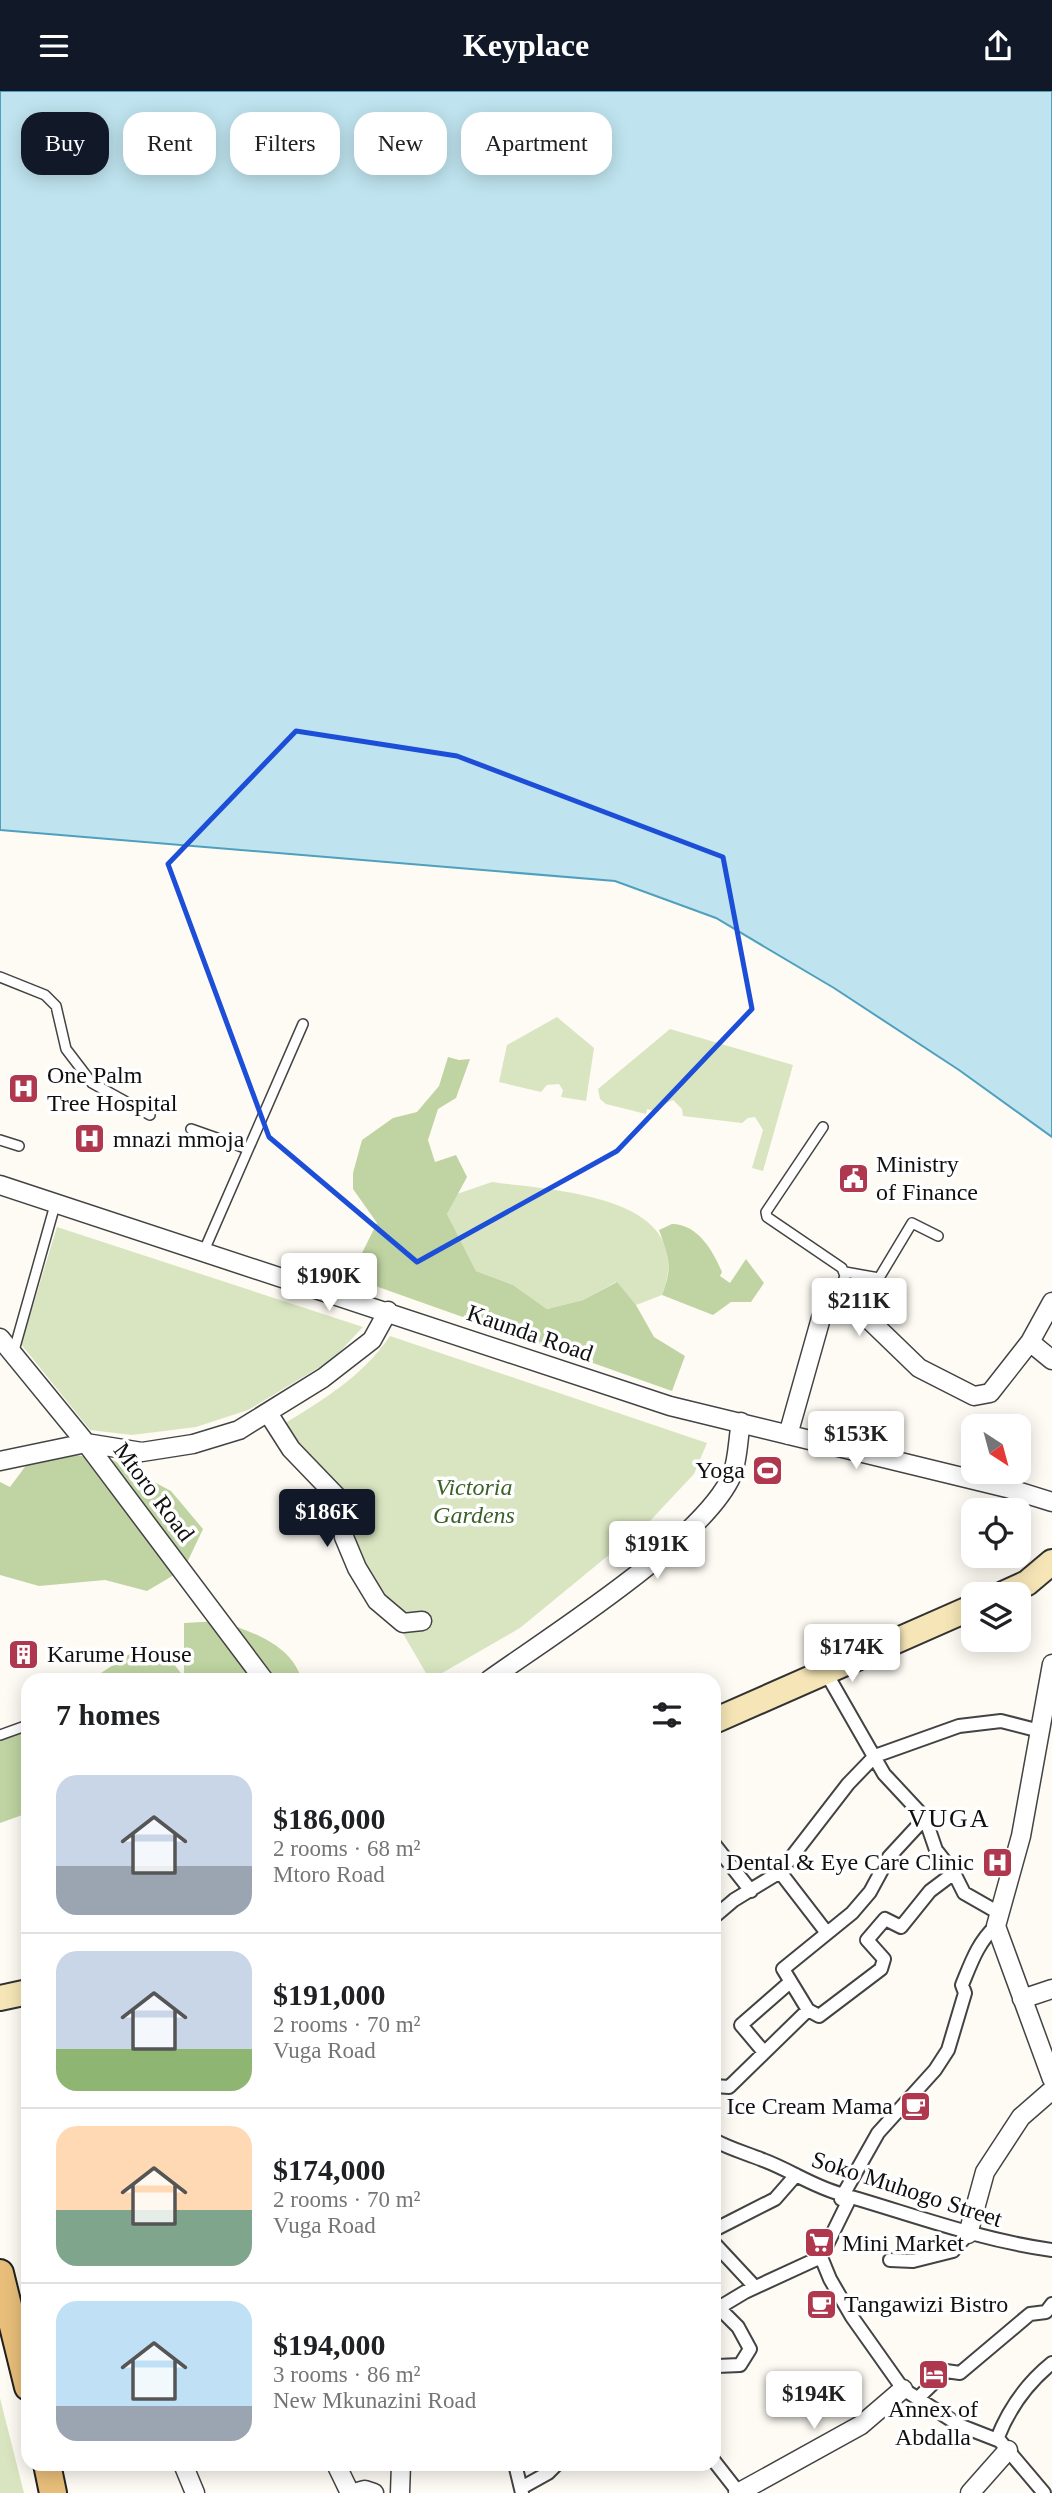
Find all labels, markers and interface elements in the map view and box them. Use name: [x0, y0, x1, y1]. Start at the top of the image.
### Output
icon: menu: [35, 27, 73, 65]
text: Keyplace: [463, 27, 589, 63]
icon: share: [979, 27, 1017, 65]
chip: Buy: [21, 112, 109, 175]
chip: Rent: [123, 112, 216, 175]
chip: Filters: [230, 112, 340, 175]
chip: New: [354, 112, 447, 175]
chip: Apartment: [461, 112, 612, 175]
place label: One Palm Tree Hospital: [47, 1062, 178, 1116]
hospital icon: One Palm Tree Hospital: [7, 1072, 41, 1106]
hospital icon: mnazi mmoja: [73, 1122, 107, 1156]
place label: mnazi mmoja: [113, 1126, 245, 1152]
place label: Ministry of Finance: [876, 1151, 978, 1205]
public building icon: Ministry of Finance: [836, 1161, 870, 1195]
pin: $190K: [280, 1253, 378, 1313]
text: $190K: [297, 1263, 361, 1288]
pin: $211K: [810, 1279, 908, 1338]
text: $211K: [828, 1288, 890, 1313]
street label: Kaunda Road: [464, 1299, 596, 1367]
pin: $153K: [807, 1411, 905, 1471]
north arrow: [961, 1414, 1031, 1484]
map controls: [961, 1414, 1031, 1652]
text: $153K: [824, 1421, 888, 1446]
street label: Mtoro Road: [109, 1438, 199, 1546]
sports icon: Yoga: [751, 1453, 785, 1487]
place label: Yoga: [695, 1457, 745, 1483]
park label: Victoria Gardens: [433, 1474, 515, 1528]
pin: $186K: [278, 1489, 376, 1549]
button: locate: [961, 1498, 1031, 1568]
text: $186K: [295, 1499, 359, 1524]
pin: $191K: [608, 1521, 706, 1581]
text: $191K: [625, 1531, 689, 1556]
button: layers: [961, 1582, 1031, 1652]
pin: $174K: [803, 1625, 901, 1684]
text: $174K: [820, 1634, 884, 1659]
building icon: Karume House: [7, 1637, 41, 1671]
place label: Karume House: [47, 1641, 192, 1667]
icon: filters: [648, 1696, 686, 1734]
text: 7 homes: [56, 1698, 160, 1731]
text: $186,000: [273, 1802, 386, 1835]
icon: home: [112, 1803, 196, 1887]
district label: VUGA: [907, 1804, 991, 1833]
text: 2 rooms · 68 m²: [273, 1836, 420, 1861]
hospital icon: Dental & Eye Care Clinic: [980, 1845, 1014, 1879]
place label: Dental & Eye Care Clinic: [726, 1849, 974, 1875]
text: Mtoro Road: [273, 1862, 385, 1887]
text: $191,000: [273, 1978, 386, 2011]
icon: home: [112, 1979, 196, 2063]
text: 2 rooms · 70 m²: [273, 2012, 420, 2037]
text: Vuga Road: [273, 2038, 376, 2063]
cafe icon: Ice Cream Mama: [899, 2089, 933, 2123]
place label: Ice Cream Mama: [726, 2093, 893, 2119]
street label: Soko Muhogo Street: [809, 2146, 1006, 2232]
text: $174,000: [273, 2153, 386, 2186]
icon: home: [112, 2154, 196, 2238]
text: 2 rooms · 70 m²: [273, 2187, 420, 2212]
text: Vuga Road: [273, 2213, 376, 2238]
supermarket icon: Mini Market: [802, 2226, 836, 2260]
place label: Mini Market: [842, 2230, 964, 2256]
cafe icon: Tangawizi Bistro: [804, 2287, 838, 2321]
place label: Tangawizi Bistro: [844, 2291, 1008, 2317]
text: $194,000: [273, 2328, 386, 2361]
icon: home: [112, 2329, 196, 2413]
hotel icon: Annex of Abdalla: [916, 2358, 950, 2392]
text: 3 rooms · 86 m²: [273, 2362, 420, 2387]
pin: $194K: [765, 2371, 863, 2431]
text: $194K: [782, 2381, 846, 2406]
text: New Mkunazini Road: [273, 2388, 476, 2413]
place label: Annex of Abdalla: [888, 2396, 978, 2450]

